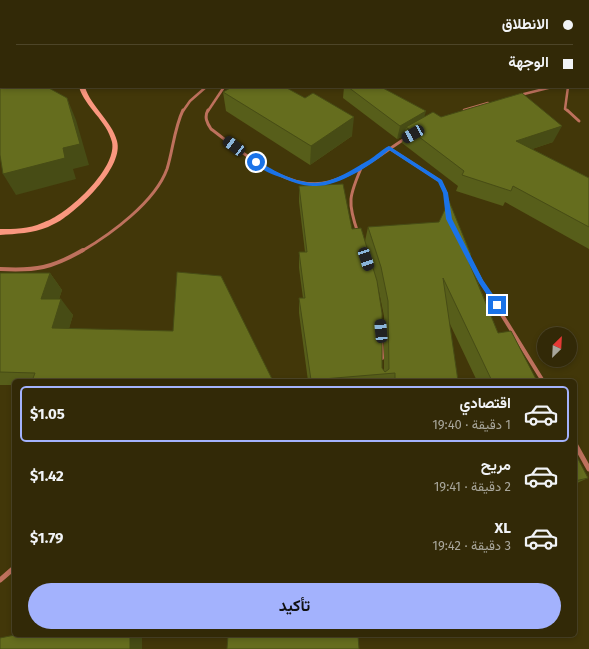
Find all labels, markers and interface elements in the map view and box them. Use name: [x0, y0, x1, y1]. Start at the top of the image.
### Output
text: الانطلاق: [502, 15, 549, 33]
text: الوجهة: [508, 53, 549, 71]
car: [400, 123, 426, 145]
car: [221, 134, 247, 158]
route start: [247, 153, 265, 171]
car: [357, 246, 375, 272]
route end: [488, 296, 506, 314]
car: [374, 319, 388, 343]
north arrow: [537, 327, 577, 367]
map controls: [537, 327, 577, 367]
text: اقتصادي: [459, 394, 511, 412]
icon: car: [523, 396, 559, 432]
text: $1.05: [30, 405, 65, 423]
text: 1 دقيقة · 19:40: [432, 417, 511, 432]
text: مريح: [481, 456, 511, 474]
icon: car: [523, 458, 559, 494]
text: $1.42: [30, 467, 64, 485]
text: 2 دقيقة · 19:41: [434, 479, 511, 494]
text: XL: [495, 519, 511, 537]
icon: car: [523, 520, 559, 556]
text: $1.79: [30, 529, 63, 547]
text: 3 دقيقة · 19:42: [432, 538, 511, 553]
button: تأكيد: [28, 583, 561, 629]

